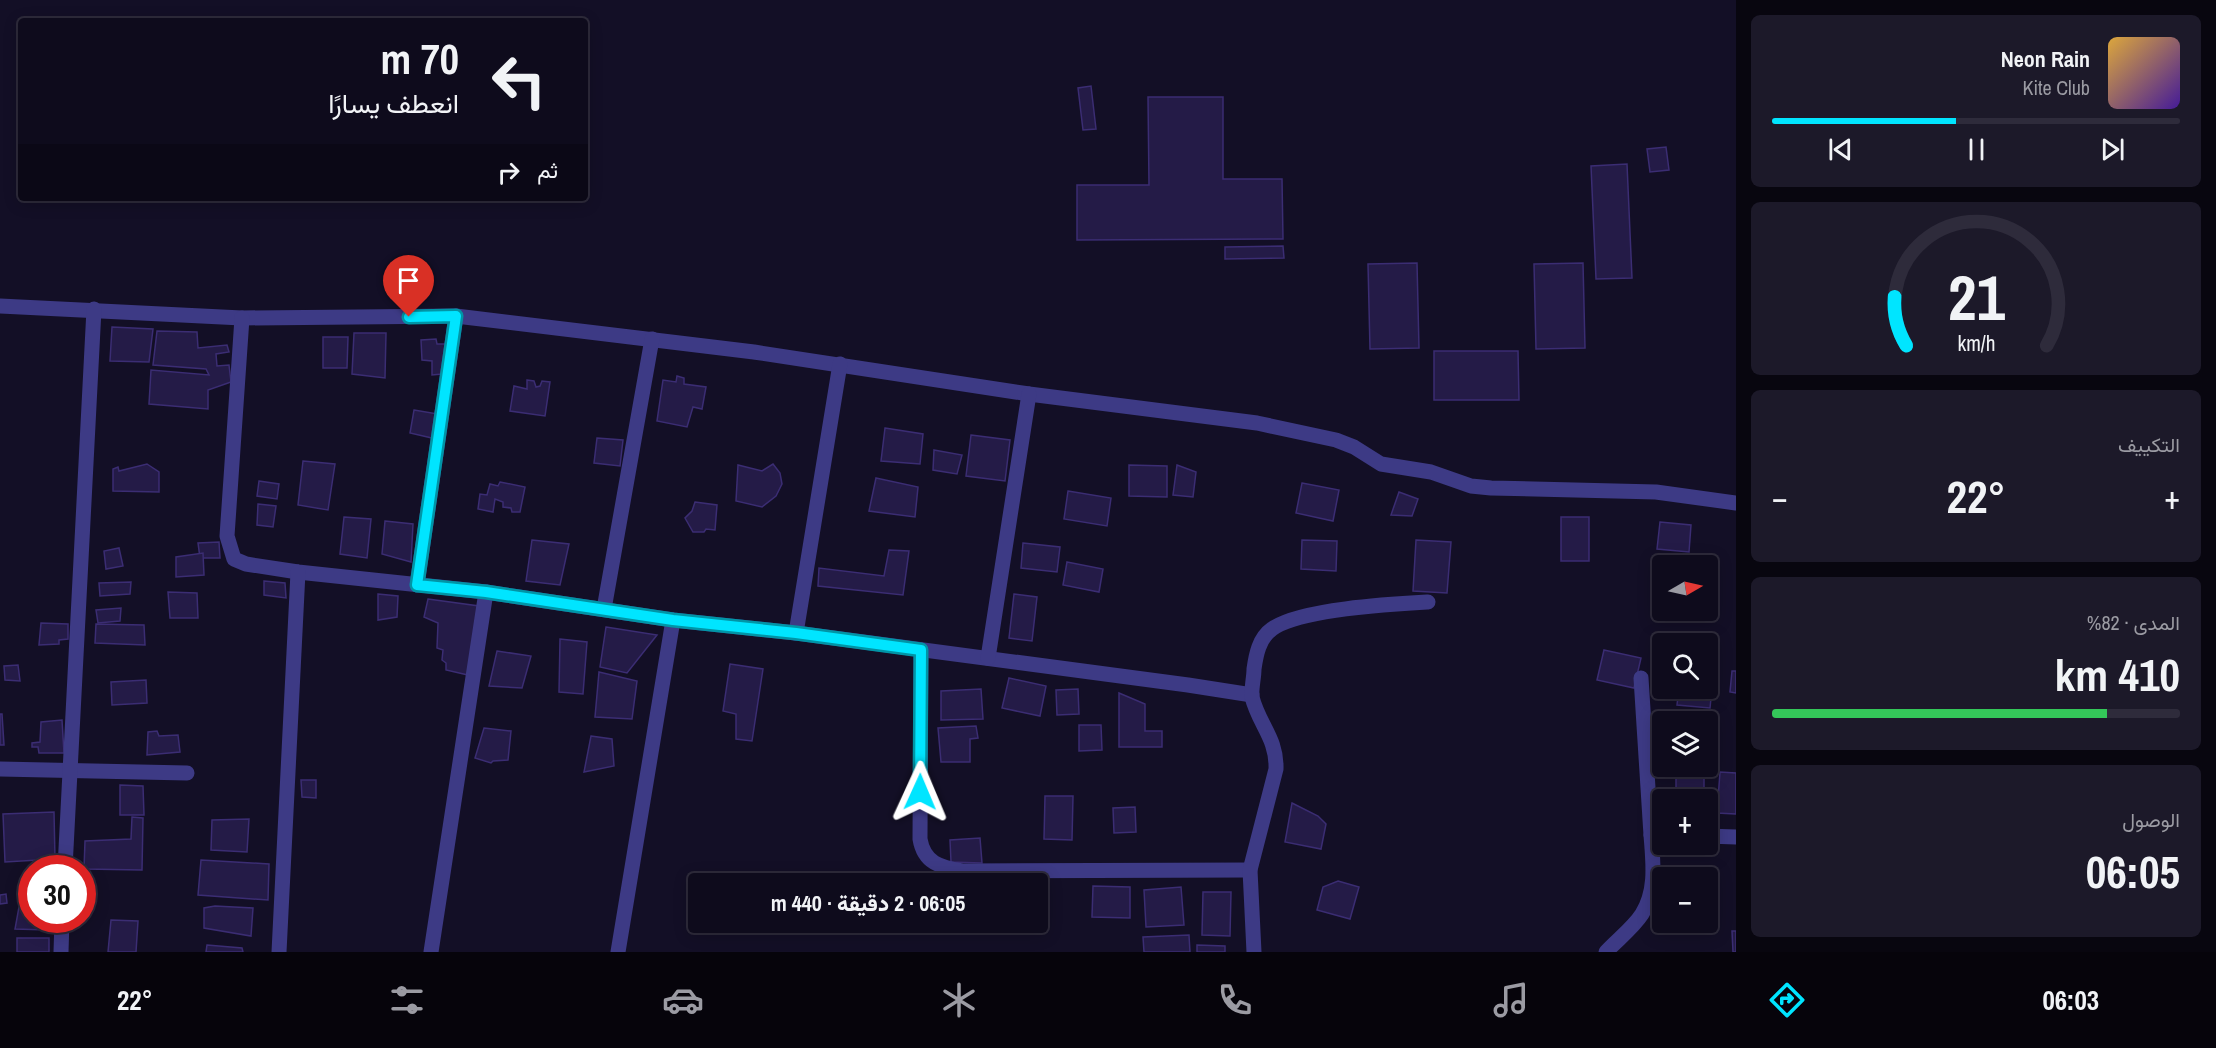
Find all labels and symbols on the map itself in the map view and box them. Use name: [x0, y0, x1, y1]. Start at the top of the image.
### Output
pin: [383, 255, 434, 317]
north arrow: [1652, 555, 1718, 621]
position arrow: [888, 760, 952, 824]
speed limit sign: 30: [18, 855, 96, 933]

